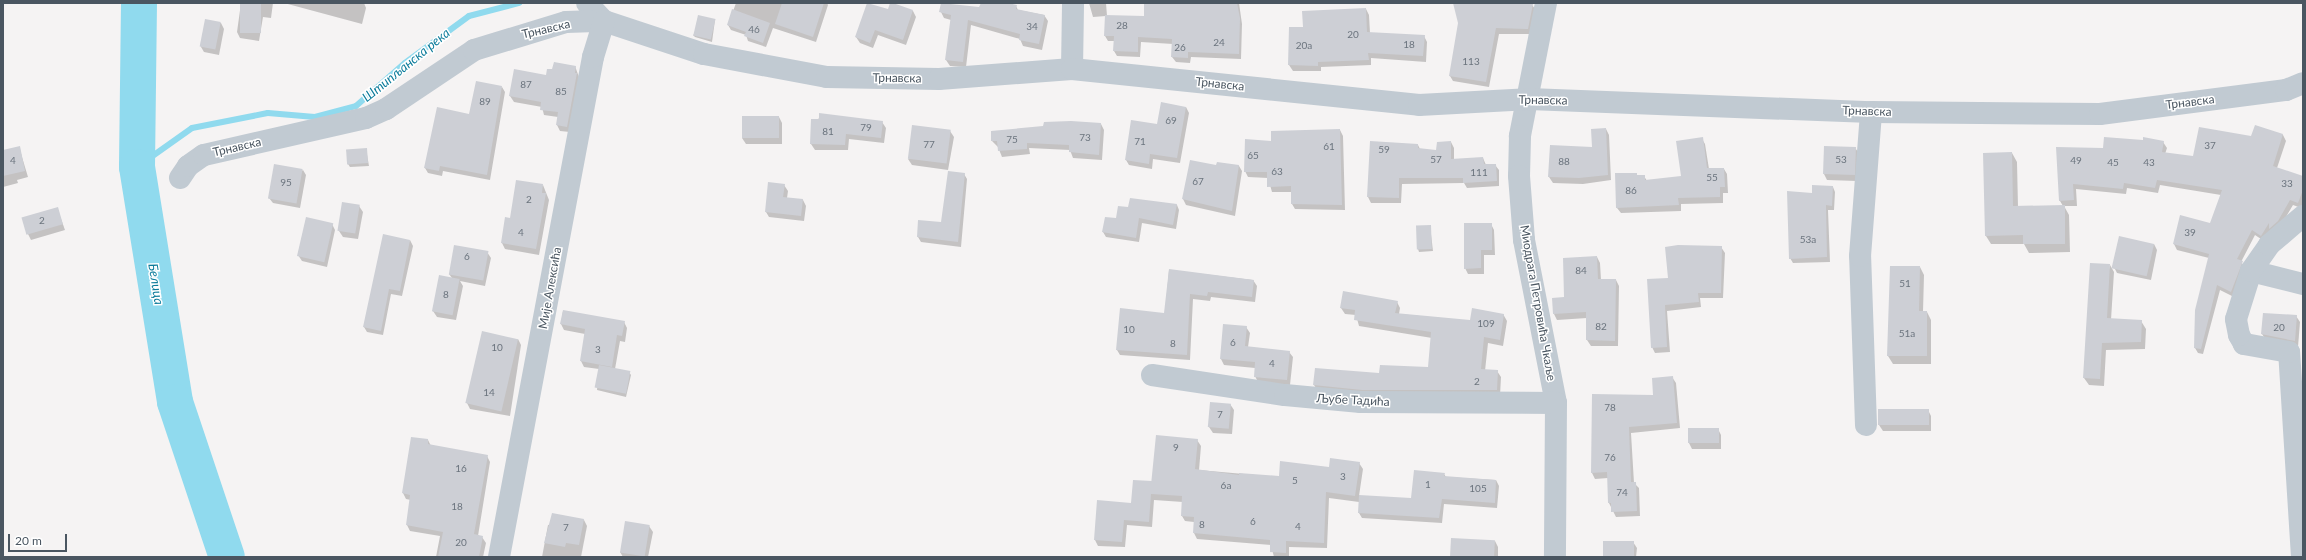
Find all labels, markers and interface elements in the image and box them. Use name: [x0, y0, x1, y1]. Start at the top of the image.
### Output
street label: Трнавска: [520, 16, 572, 42]
house number: 28: [1116, 20, 1128, 32]
house number: 34: [1026, 21, 1038, 33]
house number: 46: [748, 24, 760, 36]
water label: Штипљанска река: [359, 25, 453, 105]
house number: 20: [1347, 29, 1359, 41]
house number: 24: [1213, 37, 1225, 49]
house number: 18: [1403, 39, 1415, 51]
house number: 20a: [1296, 40, 1312, 52]
house number: 26: [1174, 42, 1186, 54]
house number: 113: [1462, 56, 1480, 68]
street label: Трнавска: [872, 70, 922, 86]
street label: Трнавска: [1195, 74, 1245, 94]
house number: 87: [520, 79, 532, 91]
house number: 85: [555, 86, 567, 98]
street label: Трнавска: [1518, 92, 1568, 108]
street label: Трнавска: [2165, 92, 2215, 112]
house number: 89: [479, 96, 491, 108]
street label: Трнавска: [1842, 103, 1892, 119]
house number: 69: [1165, 115, 1177, 127]
house number: 79: [860, 122, 872, 134]
house number: 81: [822, 126, 834, 138]
house number: 73: [1079, 132, 1091, 144]
street label: Трнавска: [211, 134, 263, 160]
house number: 75: [1006, 134, 1018, 146]
house number: 71: [1134, 136, 1146, 148]
house number: 77: [923, 139, 935, 151]
house number: 37: [2204, 140, 2216, 152]
house number: 61: [1323, 141, 1335, 153]
house number: 59: [1378, 144, 1390, 156]
house number: 65: [1247, 150, 1259, 162]
house number: 57: [1430, 154, 1442, 166]
house number: 53: [1835, 154, 1847, 166]
house number: 4: [10, 155, 16, 167]
house number: 49: [2070, 155, 2082, 167]
house number: 88: [1558, 156, 1570, 168]
house number: 45: [2107, 157, 2119, 169]
house number: 43: [2143, 157, 2155, 169]
house number: 63: [1271, 166, 1283, 178]
house number: 111: [1470, 167, 1488, 179]
house number: 55: [1706, 172, 1718, 184]
house number: 67: [1192, 176, 1204, 188]
house number: 95: [280, 177, 292, 189]
house number: 33: [2281, 178, 2293, 190]
house number: 86: [1625, 185, 1637, 197]
house number: 2: [526, 194, 532, 206]
house number: 2: [39, 215, 45, 227]
street label: Миодрага Петровића Чкаље: [1517, 224, 1559, 382]
house number: 4: [518, 227, 524, 239]
house number: 39: [2184, 227, 2196, 239]
house number: 53a: [1800, 234, 1816, 246]
street label: Мије Алексића: [536, 246, 564, 330]
house number: 6: [464, 251, 470, 263]
water label: Белица: [145, 262, 167, 306]
house number: 84: [1575, 265, 1587, 277]
house number: 51: [1899, 278, 1911, 290]
house number: 8: [443, 289, 449, 301]
house number: 109: [1477, 318, 1495, 330]
house number: 82: [1595, 321, 1607, 333]
house number: 20: [2273, 322, 2285, 334]
house number: 10: [1123, 324, 1135, 336]
house number: 51a: [1899, 328, 1915, 340]
house number: 6: [1230, 337, 1236, 349]
house number: 8: [1170, 338, 1176, 350]
house number: 10: [491, 342, 503, 354]
house number: 3: [595, 344, 601, 356]
house number: 4: [1269, 358, 1275, 370]
house number: 2: [1474, 376, 1480, 388]
house number: 14: [483, 387, 495, 399]
street label: Љубе Тадића: [1316, 391, 1390, 409]
house number: 78: [1604, 402, 1616, 414]
house number: 7: [1217, 409, 1223, 421]
house number: 9: [1173, 442, 1179, 454]
house number: 76: [1604, 452, 1616, 464]
house number: 16: [455, 463, 467, 475]
house number: 3: [1340, 471, 1346, 483]
house number: 5: [1292, 475, 1298, 487]
house number: 1: [1425, 479, 1431, 491]
house number: 6a: [1221, 480, 1231, 492]
house number: 105: [1469, 483, 1487, 495]
house number: 74: [1616, 487, 1628, 499]
house number: 18: [451, 501, 463, 513]
house number: 6: [1250, 516, 1256, 528]
house number: 8: [1199, 519, 1205, 531]
house number: 4: [1295, 521, 1301, 533]
house number: 7: [563, 522, 569, 534]
scale bar: [10, 526, 69, 552]
text: 20 m: [15, 533, 42, 548]
house number: 20: [455, 537, 467, 549]

